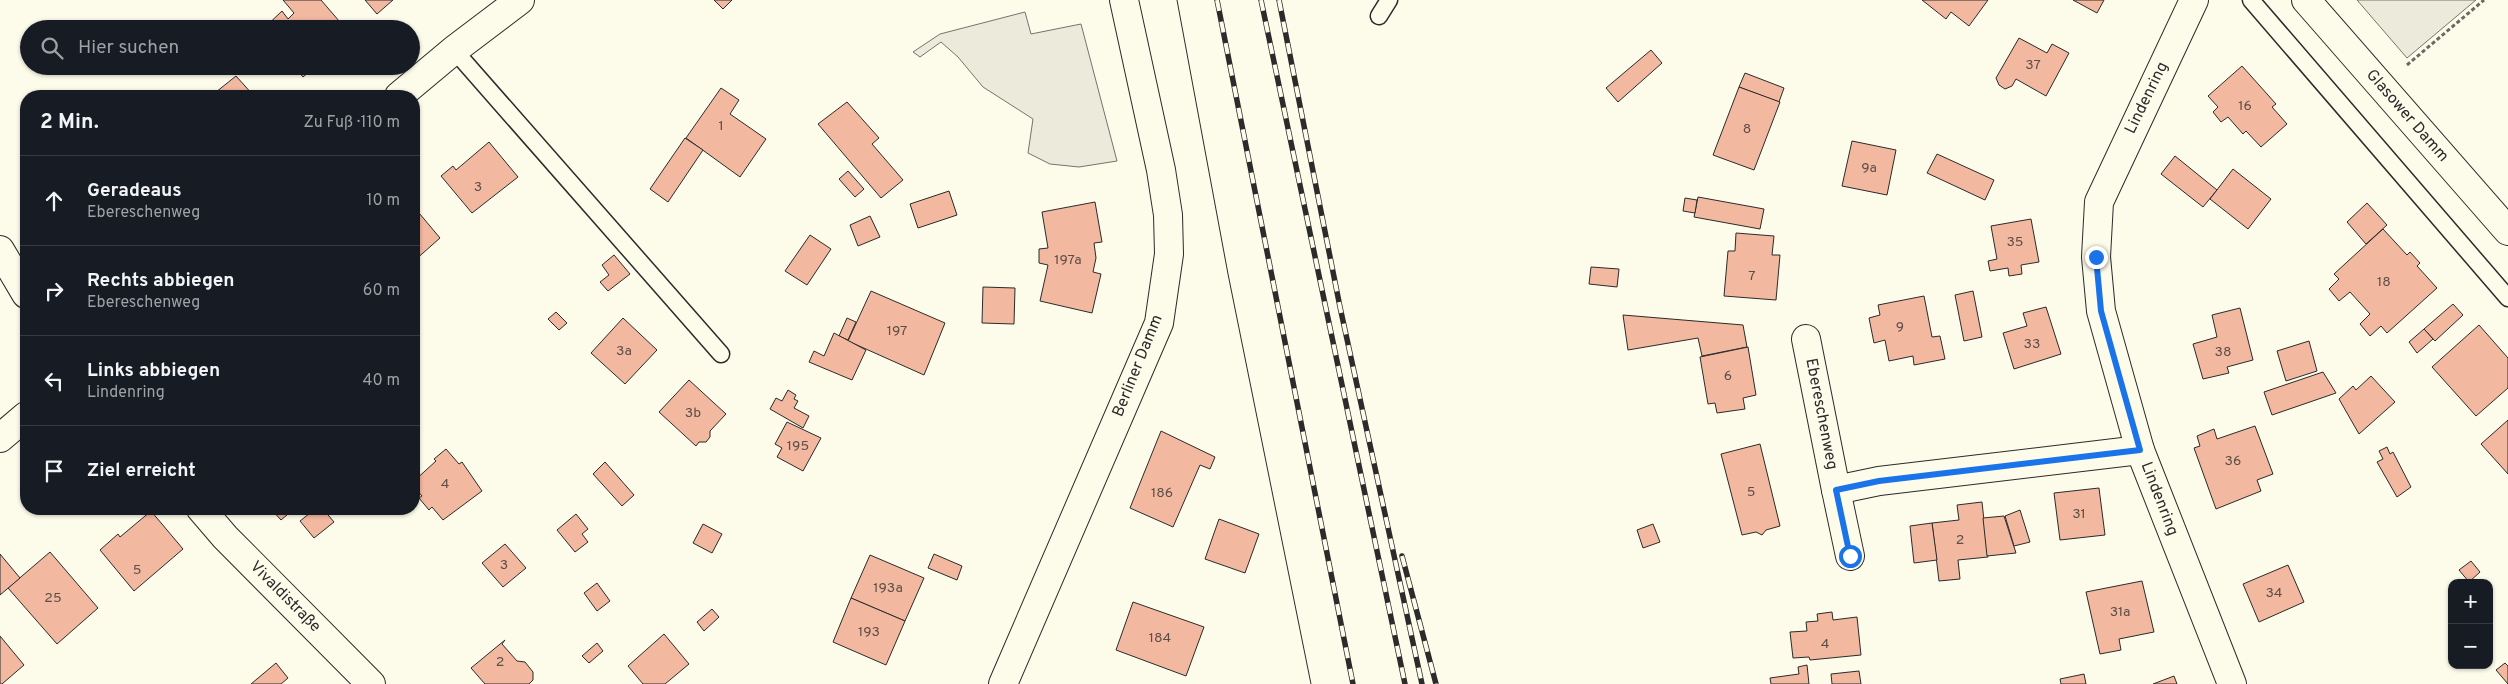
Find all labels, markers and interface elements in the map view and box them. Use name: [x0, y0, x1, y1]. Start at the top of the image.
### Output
search box: [20, 20, 420, 75]
icon: search: [38, 34, 66, 62]
text: Hier suchen: [78, 36, 179, 60]
house number: 37: [2025, 57, 2041, 74]
street label: Lindenring: [2121, 59, 2173, 137]
street label: Glasower Damm: [2361, 66, 2453, 166]
house number: 16: [2238, 98, 2252, 115]
text: 2 Min.: [40, 109, 99, 136]
text: Zu Fuß · 110 m: [303, 113, 400, 133]
house number: 1: [718, 118, 724, 135]
house number: 8: [1743, 121, 1751, 138]
house number: 9a: [1861, 160, 1877, 177]
text: Geradeaus: [87, 179, 182, 203]
house number: 3: [474, 179, 482, 196]
icon: ahead: [40, 187, 68, 215]
text: 10 m: [366, 191, 400, 211]
text: Ebereschenweg: [87, 203, 200, 223]
house number: 35: [2006, 234, 2024, 251]
route end: [2085, 246, 2108, 269]
house number: 197a: [1054, 252, 1082, 269]
house number: 7: [1748, 268, 1756, 285]
text: Rechts abbiegen: [87, 269, 235, 293]
house number: 18: [2377, 274, 2391, 291]
icon: right: [40, 277, 68, 305]
text: 60 m: [363, 281, 400, 301]
text: Ebereschenweg: [87, 293, 200, 313]
street label: Berliner Damm: [1108, 312, 1168, 420]
house number: 9: [1896, 319, 1904, 336]
house number: 197: [887, 323, 907, 340]
house number: 33: [2024, 336, 2040, 353]
house number: 3a: [616, 343, 632, 360]
house number: 38: [2215, 344, 2231, 361]
street label: Ebereschenweg: [1800, 356, 1842, 472]
text: Links abbiegen: [87, 359, 220, 383]
icon: left: [40, 367, 68, 395]
house number: 6: [1724, 368, 1732, 385]
text: 40 m: [362, 371, 400, 391]
text: Lindenring: [87, 383, 165, 403]
house number: 3b: [685, 405, 701, 422]
house number: 195: [787, 438, 809, 455]
house number: 36: [2225, 453, 2241, 470]
icon: arrive: [40, 457, 68, 485]
text: Ziel erreicht: [87, 459, 196, 483]
street label: Lindenring: [2136, 459, 2182, 539]
house number: 4: [441, 476, 449, 493]
house number: 5: [1747, 484, 1755, 501]
house number: 186: [1151, 485, 1173, 502]
house number: 31: [2072, 506, 2086, 523]
house number: 2: [1956, 532, 1964, 549]
route start: [1839, 545, 1862, 568]
street label: Vivaldistraße: [245, 557, 325, 637]
house number: 3: [500, 557, 508, 574]
house number: 5: [133, 562, 141, 579]
map controls: [2448, 579, 2493, 669]
button: +: [2448, 579, 2493, 624]
house number: 193a: [873, 580, 903, 597]
house number: 34: [2265, 585, 2283, 602]
house number: 25: [44, 590, 62, 607]
house number: 31a: [2110, 604, 2130, 621]
house number: 193: [858, 624, 880, 641]
button: −: [2448, 624, 2493, 669]
house number: 184: [1149, 630, 1171, 647]
house number: 4: [1821, 636, 1829, 653]
house number: 2: [496, 654, 504, 671]

